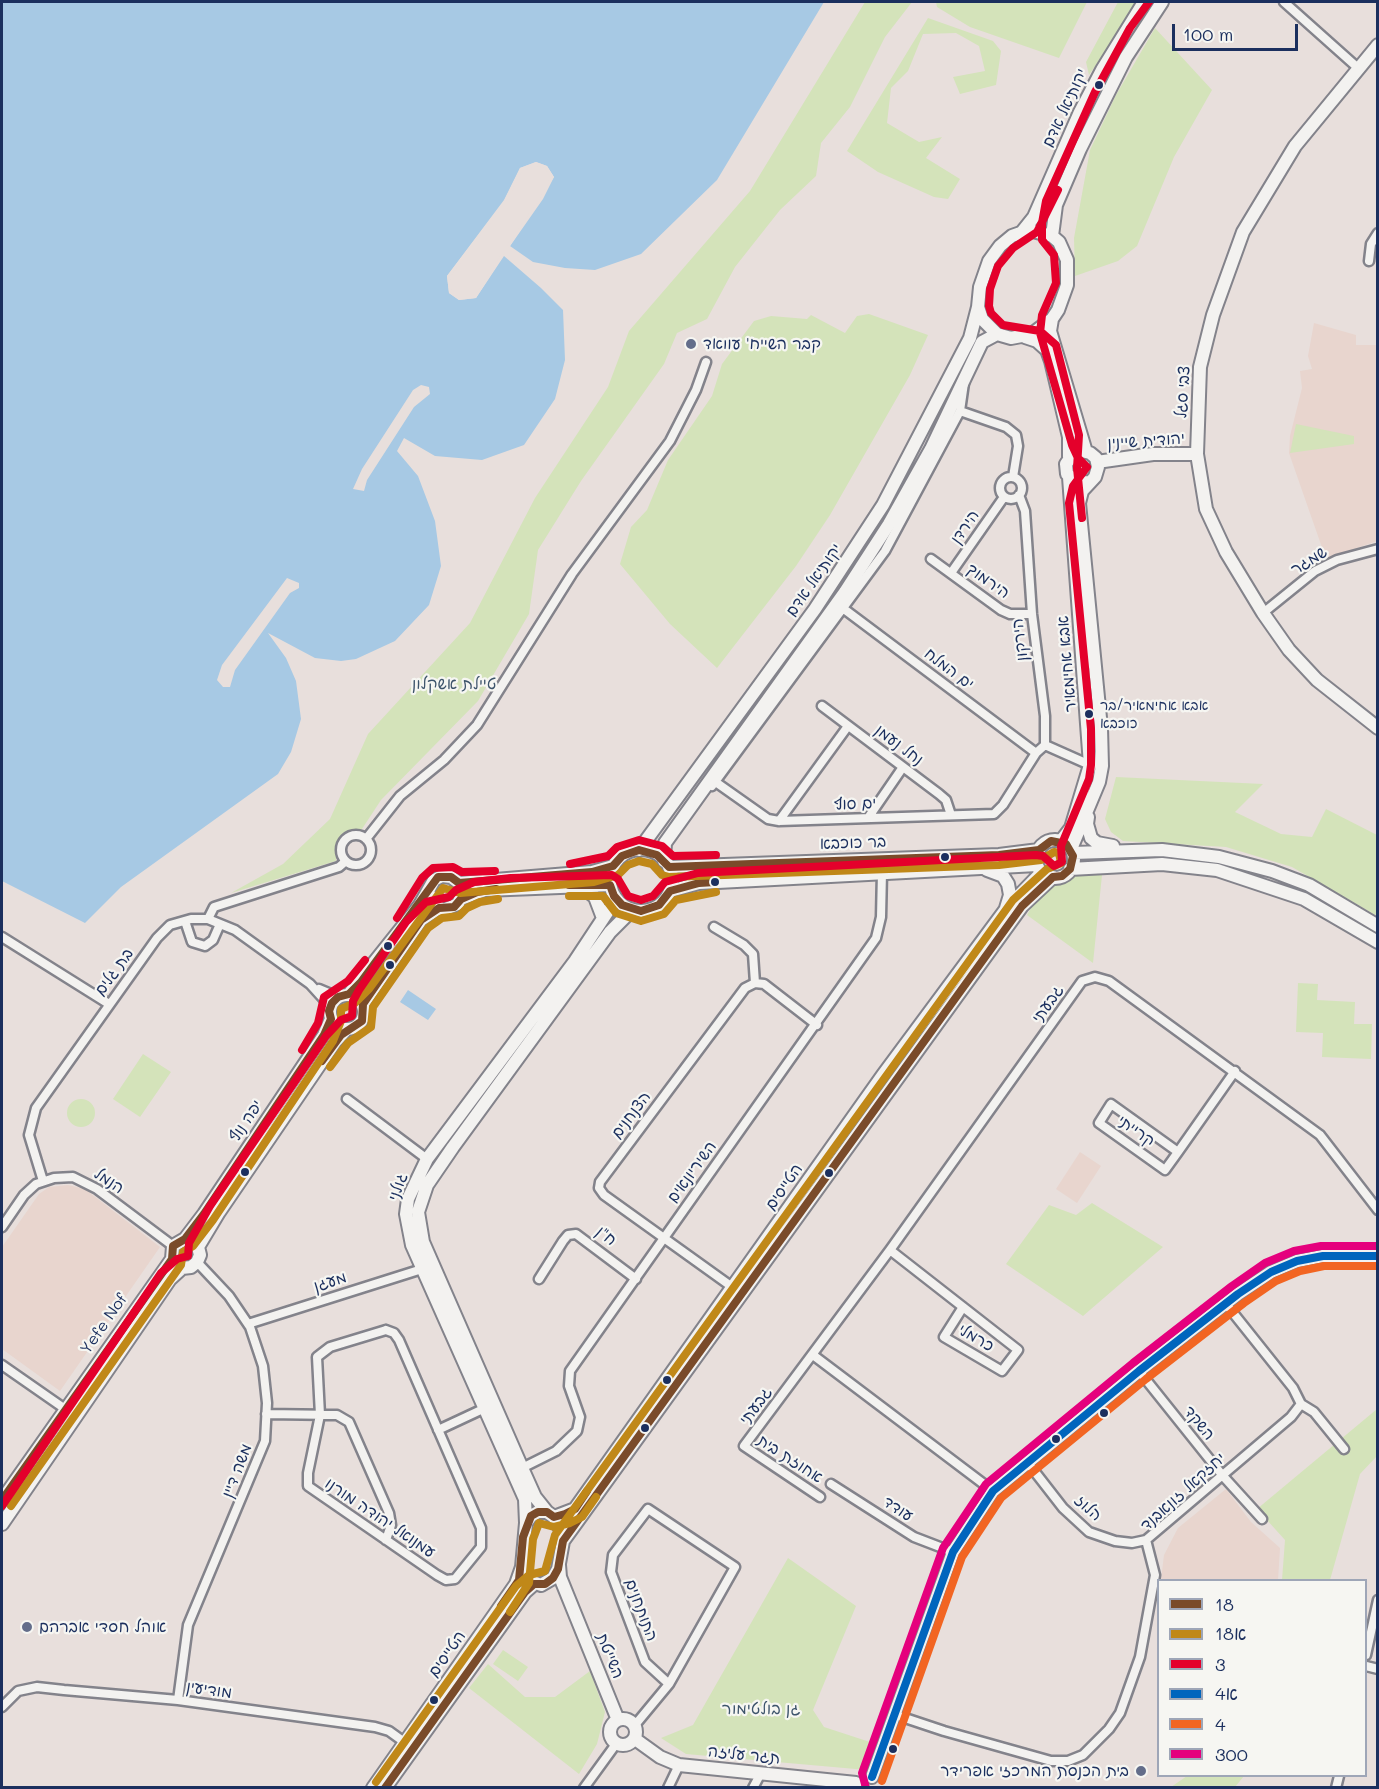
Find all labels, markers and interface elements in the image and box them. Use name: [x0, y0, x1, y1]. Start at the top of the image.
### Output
scale bar: [1175, 12, 1301, 50]
text: 100 m: [1183, 22, 1233, 46]
street label: יקותיאל אדם: [1038, 66, 1092, 150]
unlabelled marker: [1093, 79, 1105, 91]
place label: קבר השייח' עוואד: [703, 334, 821, 354]
marker: קבר השייח' עוואד: [684, 337, 698, 351]
street label: צבי סגל: [1172, 365, 1194, 419]
street label: יהודית שיינין: [1107, 429, 1185, 453]
street label: הירדן: [947, 506, 983, 548]
street label: יקותיאל אדם: [782, 540, 846, 620]
street label: שמגר: [1287, 542, 1331, 580]
street label: הירמוך: [963, 559, 1013, 603]
street label: אבא אחימאיר: [1053, 615, 1081, 713]
street label: הירקון: [1008, 617, 1032, 663]
street label: ים המלח: [920, 644, 978, 694]
park label: טיילת אשקלון: [412, 674, 496, 694]
place label: אבא אחימאיר/בר כוכבא: [1100, 698, 1208, 730]
marker: אבא אחימאיר/בר כוכבא: [1083, 708, 1095, 720]
street label: נחל נעמן: [871, 721, 927, 769]
street label: ים סוף: [833, 794, 877, 814]
street label: בר כוכבא: [819, 832, 887, 854]
unlabelled marker: [939, 851, 951, 863]
unlabelled marker: [709, 876, 721, 888]
unlabelled marker: [382, 940, 394, 952]
street label: בת גלים: [90, 945, 138, 999]
unlabelled marker: [384, 959, 396, 971]
street label: גבעתי: [1028, 981, 1068, 1027]
street label: הצנחנים: [607, 1088, 655, 1142]
street label: יפה נוף: [225, 1096, 267, 1146]
street label: קרייתי: [1114, 1111, 1158, 1151]
street label: השיריונאים: [663, 1138, 721, 1206]
street label: הטייסים: [761, 1160, 807, 1214]
street label: הנמל: [90, 1164, 128, 1198]
unlabelled marker: [239, 1166, 251, 1178]
unlabelled marker: [823, 1167, 835, 1179]
street label: גולני: [384, 1171, 412, 1203]
street label: ח"ן: [592, 1222, 620, 1250]
street label: מעגן: [311, 1268, 349, 1296]
street label: Yefe Nof: [76, 1290, 132, 1358]
street label: כרמלי: [955, 1320, 997, 1356]
unlabelled marker: [661, 1374, 673, 1386]
street label: גבעתי: [736, 1383, 776, 1429]
street label: השקד: [1179, 1402, 1219, 1444]
unlabelled marker: [1098, 1407, 1110, 1419]
unlabelled marker: [639, 1422, 651, 1434]
street label: אחוזת בית: [754, 1431, 826, 1487]
unlabelled marker: [1050, 1433, 1062, 1445]
street label: משה דיין: [218, 1441, 256, 1501]
street label: יחזקאל זונאבנד: [1136, 1449, 1230, 1535]
street label: עמנואל יהודה מורנו: [321, 1474, 439, 1562]
street label: הלוז: [1070, 1491, 1106, 1525]
street label: עודד: [879, 1492, 917, 1526]
street label: התותחנים: [620, 1576, 662, 1644]
legend: [1157, 1579, 1367, 1777]
text: 18: [1215, 1592, 1234, 1616]
place label: אוהל חסדי אברהם: [39, 1617, 166, 1637]
marker: אוהל חסדי אברהם: [20, 1620, 34, 1634]
text: 18א: [1215, 1621, 1246, 1645]
street label: הטייסים: [424, 1627, 470, 1681]
street label: השייטת: [592, 1631, 628, 1681]
text: 3: [1215, 1652, 1226, 1676]
street label: מודיעין: [185, 1677, 233, 1703]
text: 4א: [1215, 1681, 1238, 1705]
unlabelled marker: [428, 1694, 440, 1706]
park label: גן בולטימור: [722, 1699, 800, 1719]
text: 4: [1215, 1712, 1226, 1736]
street label: תגר עליזה: [707, 1742, 781, 1768]
text: 300: [1215, 1742, 1248, 1766]
unlabelled marker: [887, 1743, 899, 1755]
place label: בית הכנסת המרכזי אפרידר: [940, 1761, 1129, 1781]
marker: בית הכנסת המרכזי אפרידר: [1134, 1764, 1148, 1778]

